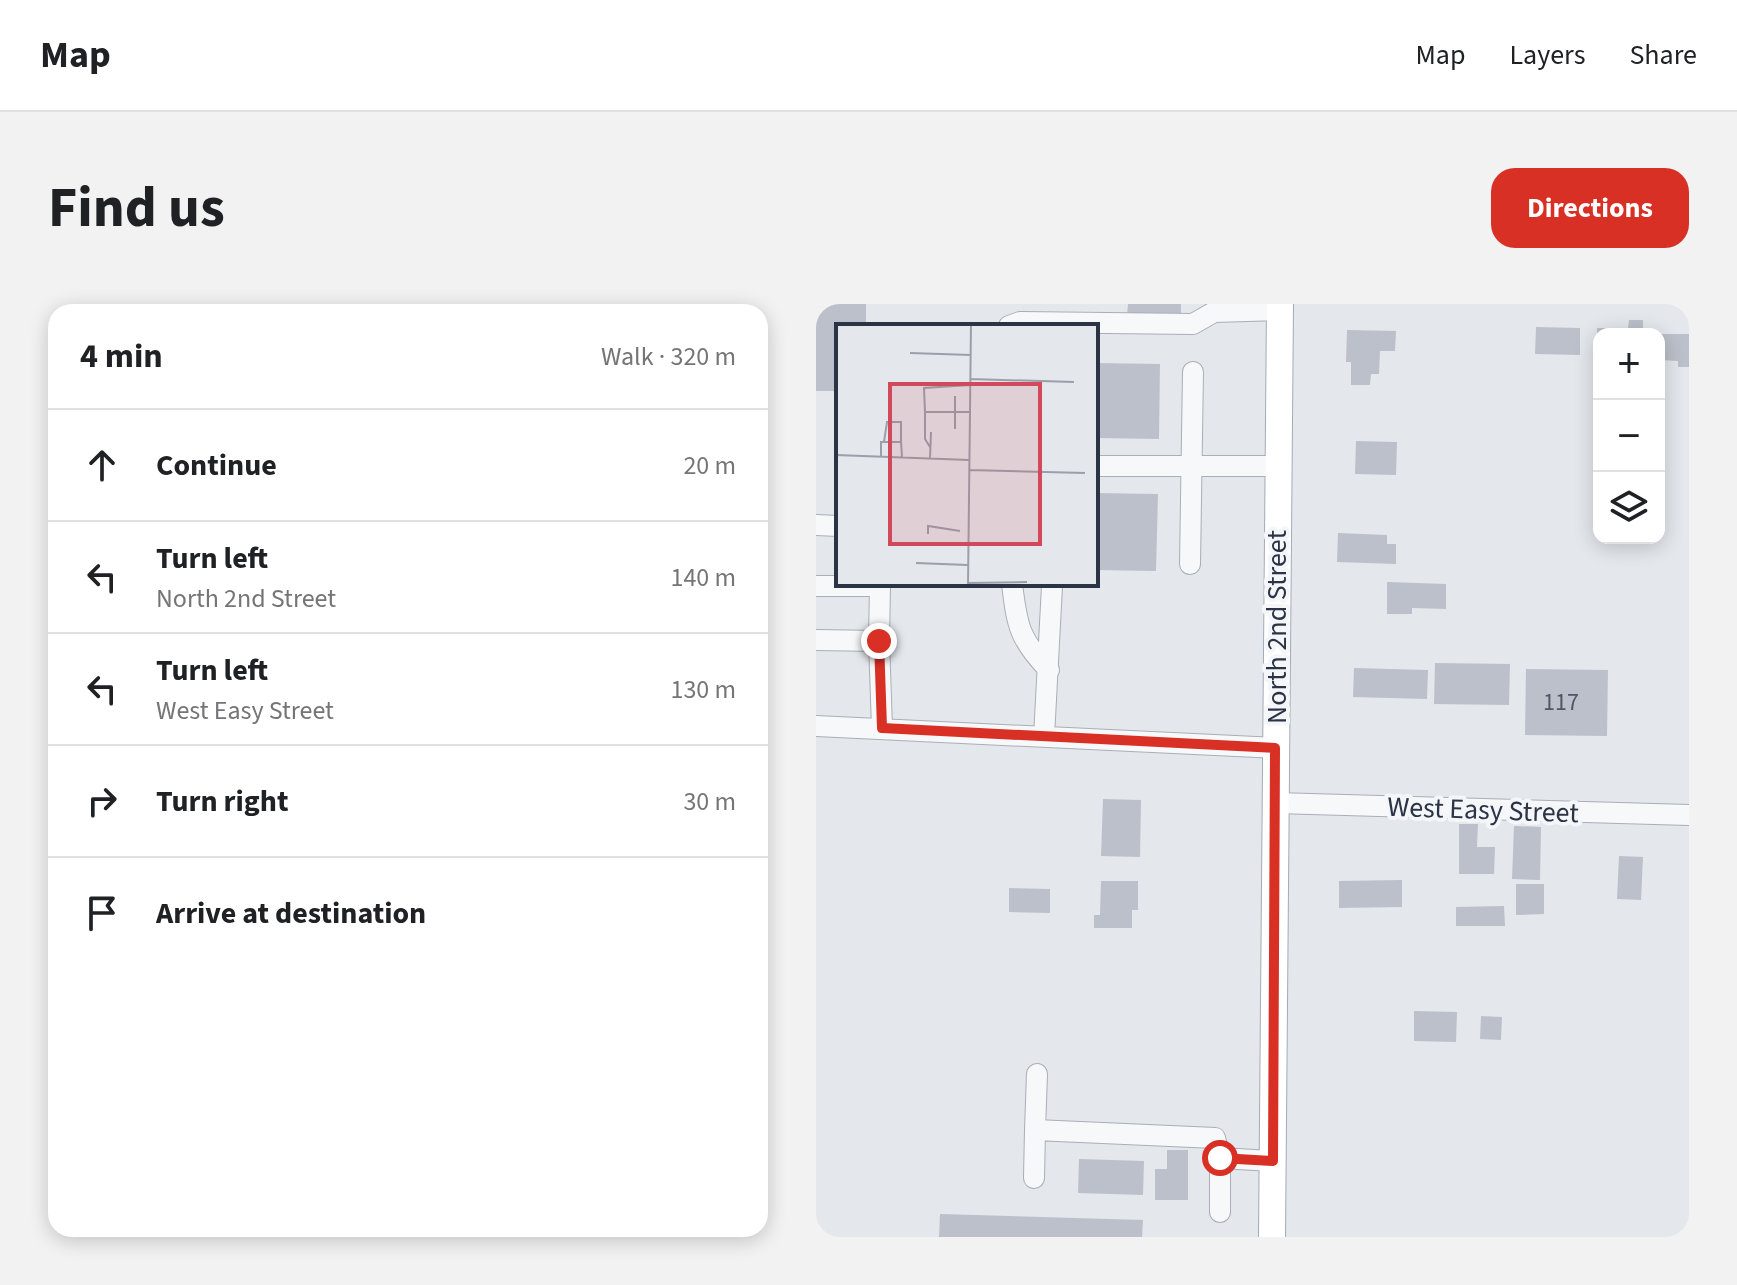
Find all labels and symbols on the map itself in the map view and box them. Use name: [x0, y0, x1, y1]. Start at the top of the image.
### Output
inset map: [836, 324, 1098, 586]
street label: North 2nd Street: [1257, 530, 1297, 724]
route end: [861, 623, 897, 659]
house number: 117: [1543, 685, 1579, 720]
street label: West Easy Street: [1387, 787, 1580, 833]
route start: [1202, 1140, 1238, 1176]

